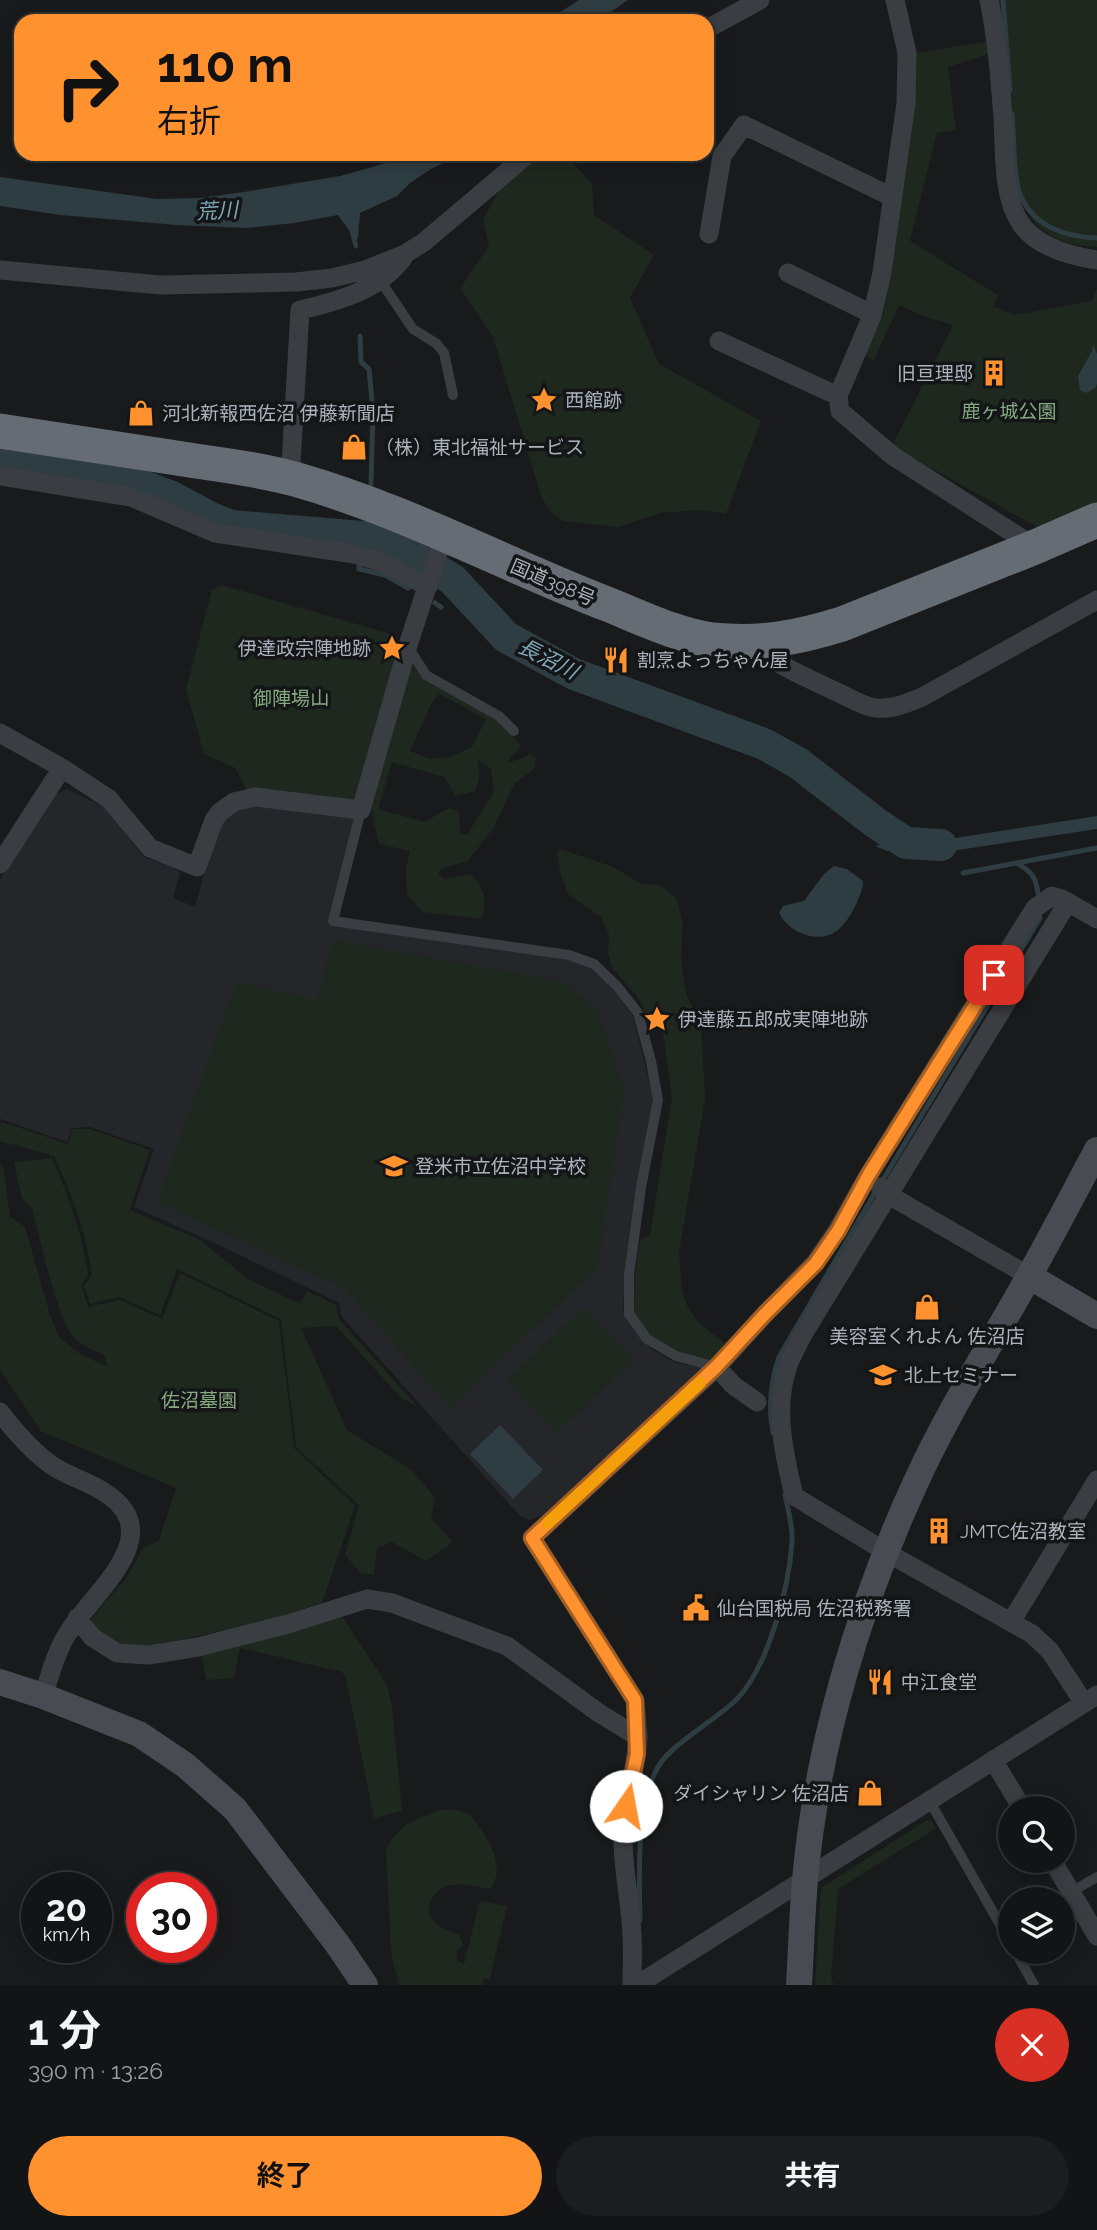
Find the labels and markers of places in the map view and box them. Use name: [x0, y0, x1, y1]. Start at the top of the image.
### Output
building icon: 旧亘理邸: [979, 358, 1009, 388]
place label: 旧亘理邸: [897, 362, 973, 384]
place icon: 西館跡: [529, 385, 559, 415]
place label: 西館跡: [565, 389, 622, 411]
shop icon: 河北新報西佐沼 伊藤新聞店: [126, 398, 156, 428]
place label: 河北新報西佐沼 伊藤新聞店: [162, 402, 395, 424]
shop icon: （株）東北福祉サービス: [339, 432, 369, 462]
place label: （株）東北福祉サービス: [375, 436, 584, 458]
place icon: 伊達政宗陣地跡: [377, 633, 407, 663]
place label: 伊達政宗陣地跡: [238, 637, 371, 659]
restaurant icon: 割烹よっちゃん屋: [601, 645, 631, 675]
place label: 割烹よっちゃん屋: [637, 649, 788, 671]
pin: [964, 945, 1024, 1005]
place icon: 伊達藤五郎成実陣地跡: [642, 1004, 672, 1034]
place label: 伊達藤五郎成実陣地跡: [678, 1008, 868, 1030]
school or university icon: 登米市立佐沼中学校: [379, 1151, 409, 1181]
place label: 登米市立佐沼中学校: [415, 1155, 586, 1177]
shop icon: 美容室くれよん 佐沼店: [912, 1292, 942, 1322]
place label: 美容室くれよん 佐沼店: [830, 1325, 1024, 1347]
school or university icon: 北上セミナー: [868, 1360, 898, 1390]
place label: 北上セミナー: [904, 1364, 1018, 1386]
building icon: JMTC佐沼教室: [924, 1516, 954, 1546]
place label: JMTC佐沼教室: [960, 1520, 1086, 1542]
public building icon: 仙台国税局 佐沼税務署: [681, 1593, 711, 1623]
place label: 仙台国税局 佐沼税務署: [717, 1597, 912, 1619]
restaurant icon: 中江食堂: [865, 1667, 895, 1697]
place label: 中江食堂: [901, 1671, 977, 1693]
shop icon: ダイシャリン 佐沼店: [855, 1778, 885, 1808]
place label: ダイシャリン 佐沼店: [673, 1782, 849, 1804]

